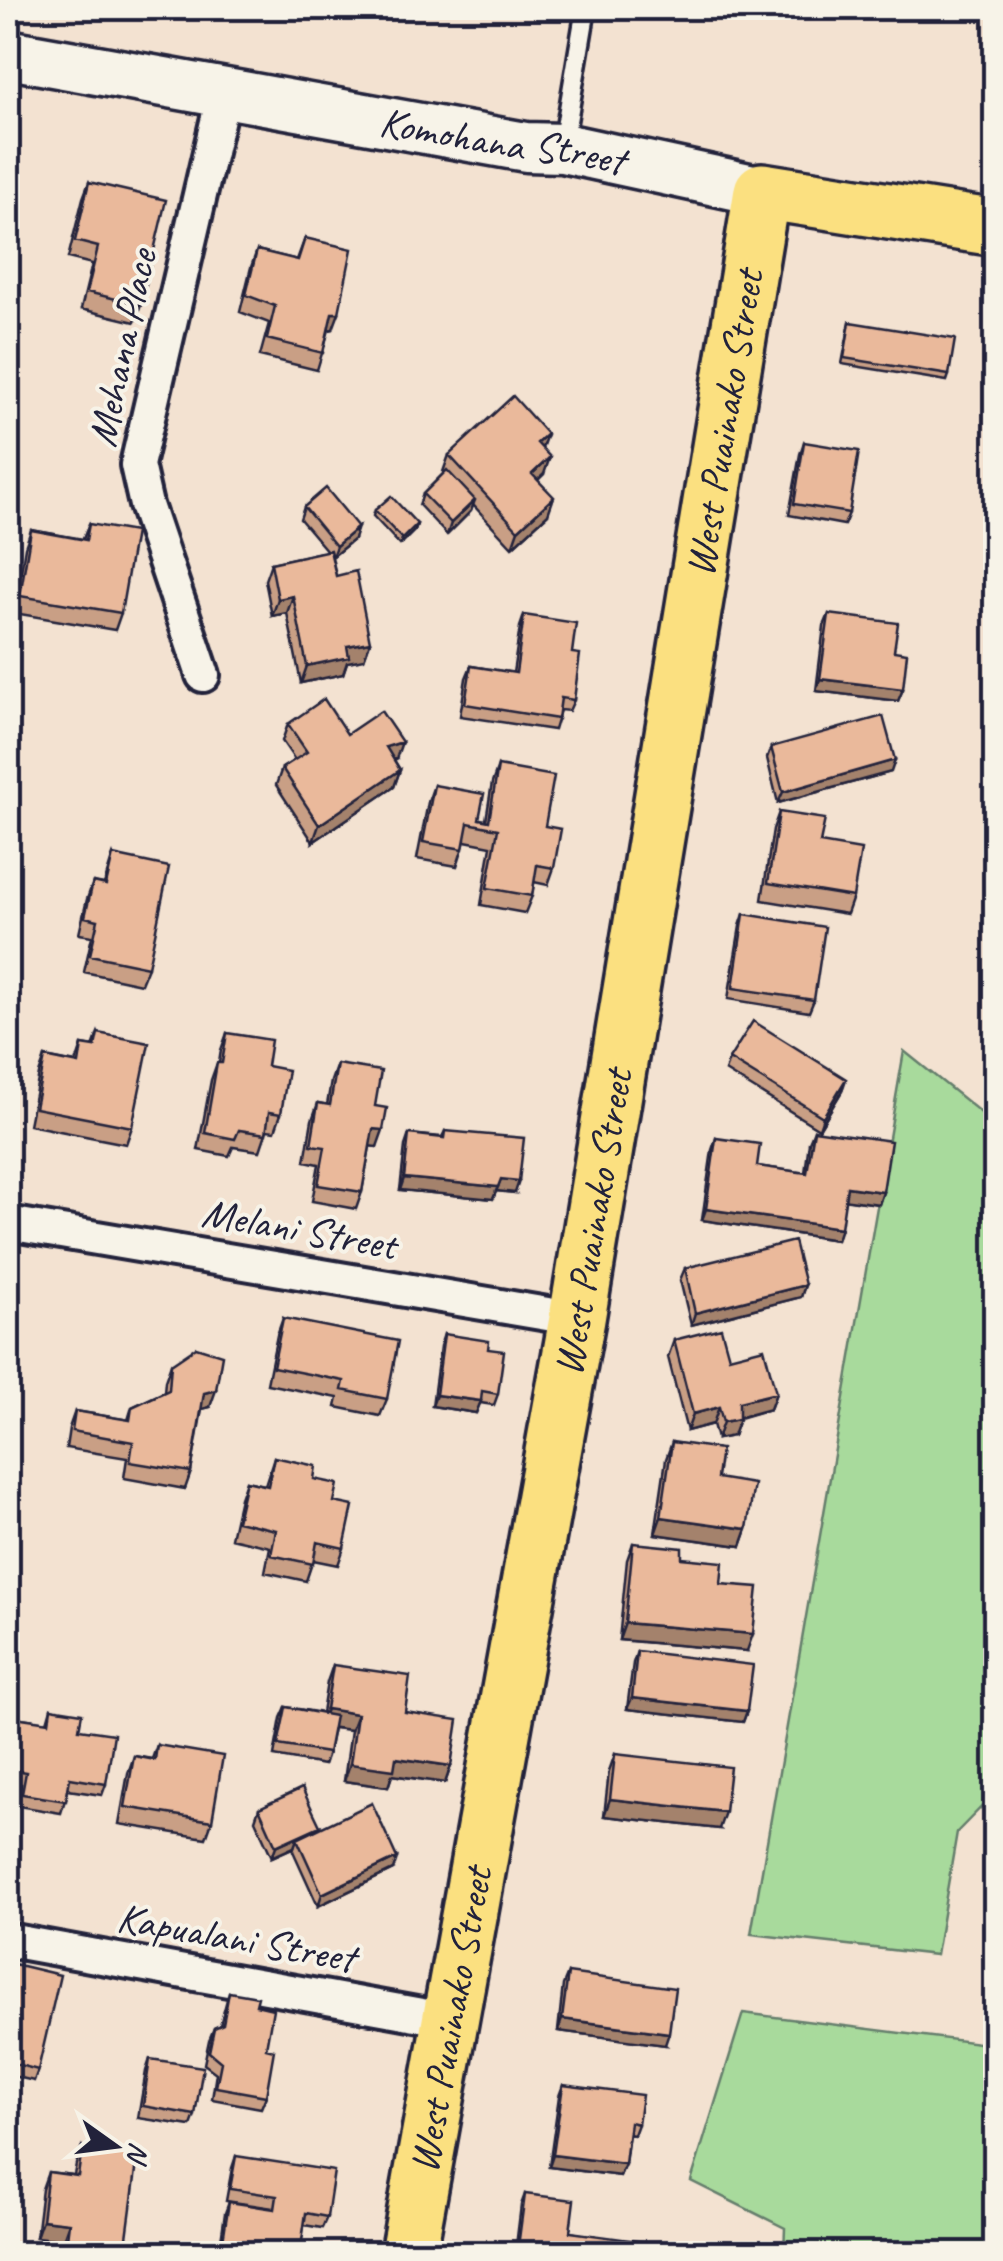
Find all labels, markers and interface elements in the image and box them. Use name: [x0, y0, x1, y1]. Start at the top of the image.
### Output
street label: Komohana Street: [376, 95, 635, 188]
street label: Mehana Place: [75, 242, 169, 451]
street label: West Puainako Street: [673, 262, 776, 580]
street label: West Puainako Street: [541, 1062, 645, 1380]
street label: Melani Street: [198, 1186, 404, 1273]
street label: West Puainako Street: [397, 1859, 505, 2177]
street label: Kapualani Street: [113, 1891, 364, 1986]
north arrow: [65, 2096, 165, 2196]
text: N: [119, 2139, 158, 2169]

